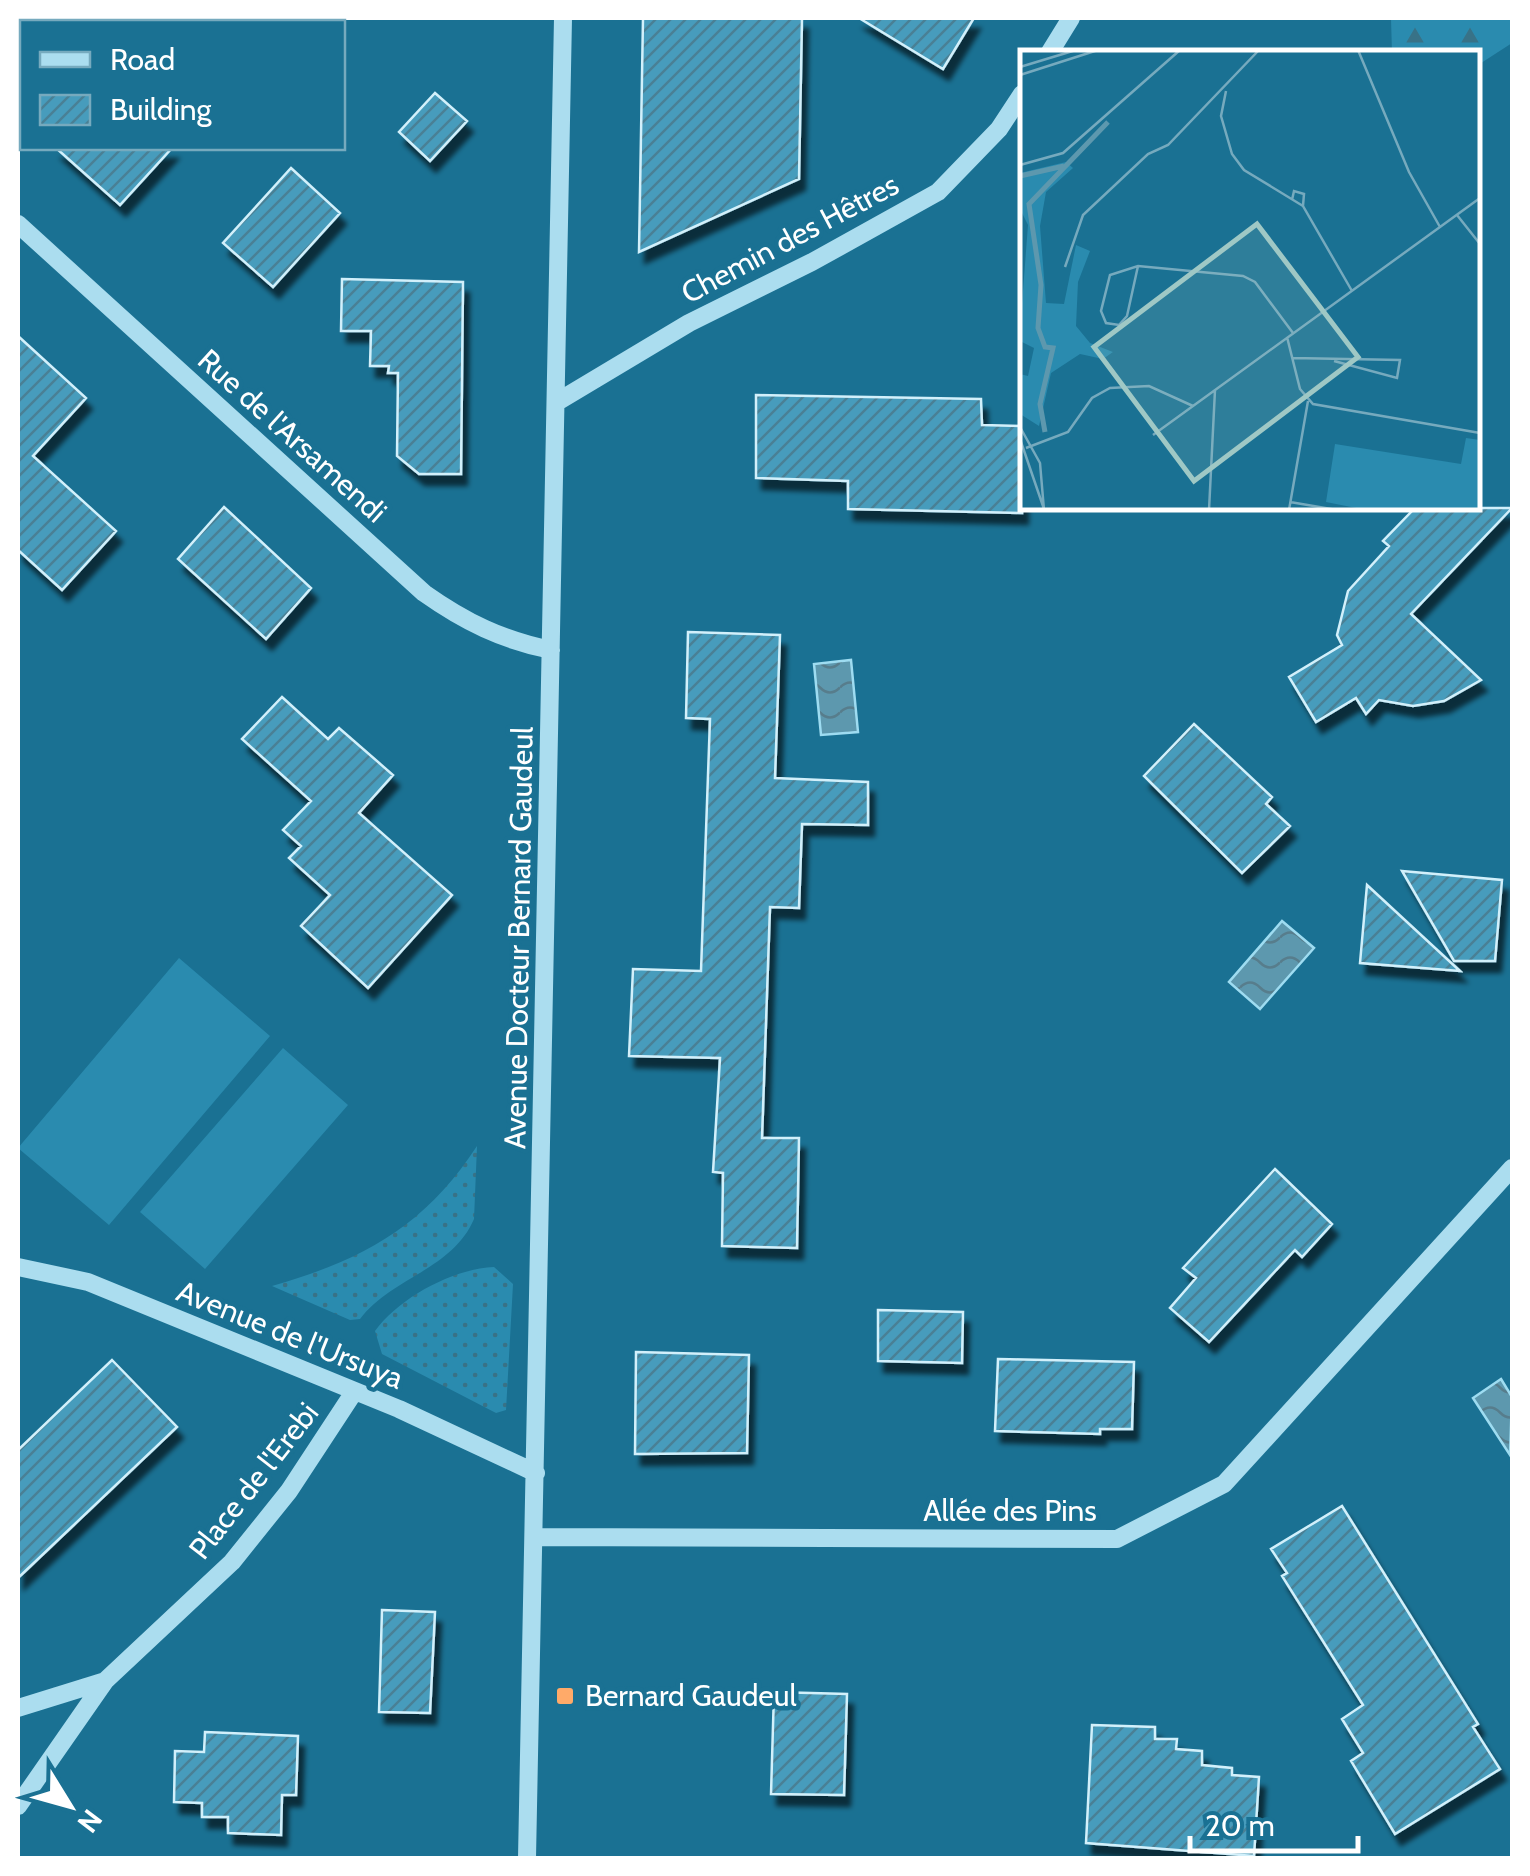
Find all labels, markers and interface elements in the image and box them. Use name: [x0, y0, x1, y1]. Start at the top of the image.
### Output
legend: [20, 20, 345, 150]
text: Road: [110, 41, 175, 78]
inset map: [1020, 50, 1480, 510]
text: Building: [110, 91, 213, 128]
street label: Chemin des Hêtres: [675, 166, 905, 311]
street label: Rue de l'Arsamendi: [190, 341, 394, 530]
street label: Avenue Docteur Bernard Gaudeul: [496, 726, 541, 1150]
street label: Avenue de l'Ursuya: [172, 1272, 409, 1397]
street label: Place de l'Erebi: [181, 1395, 326, 1566]
street label: Allée des Pins: [923, 1492, 1097, 1529]
place label: Bernard Gaudeul: [585, 1677, 797, 1714]
marker: Bernard Gaudeul: [554, 1685, 576, 1707]
north arrow: [20, 1756, 120, 1856]
scale bar: [1190, 1791, 1358, 1853]
text: N: [70, 1803, 109, 1839]
text: 20 m: [1205, 1807, 1275, 1844]

